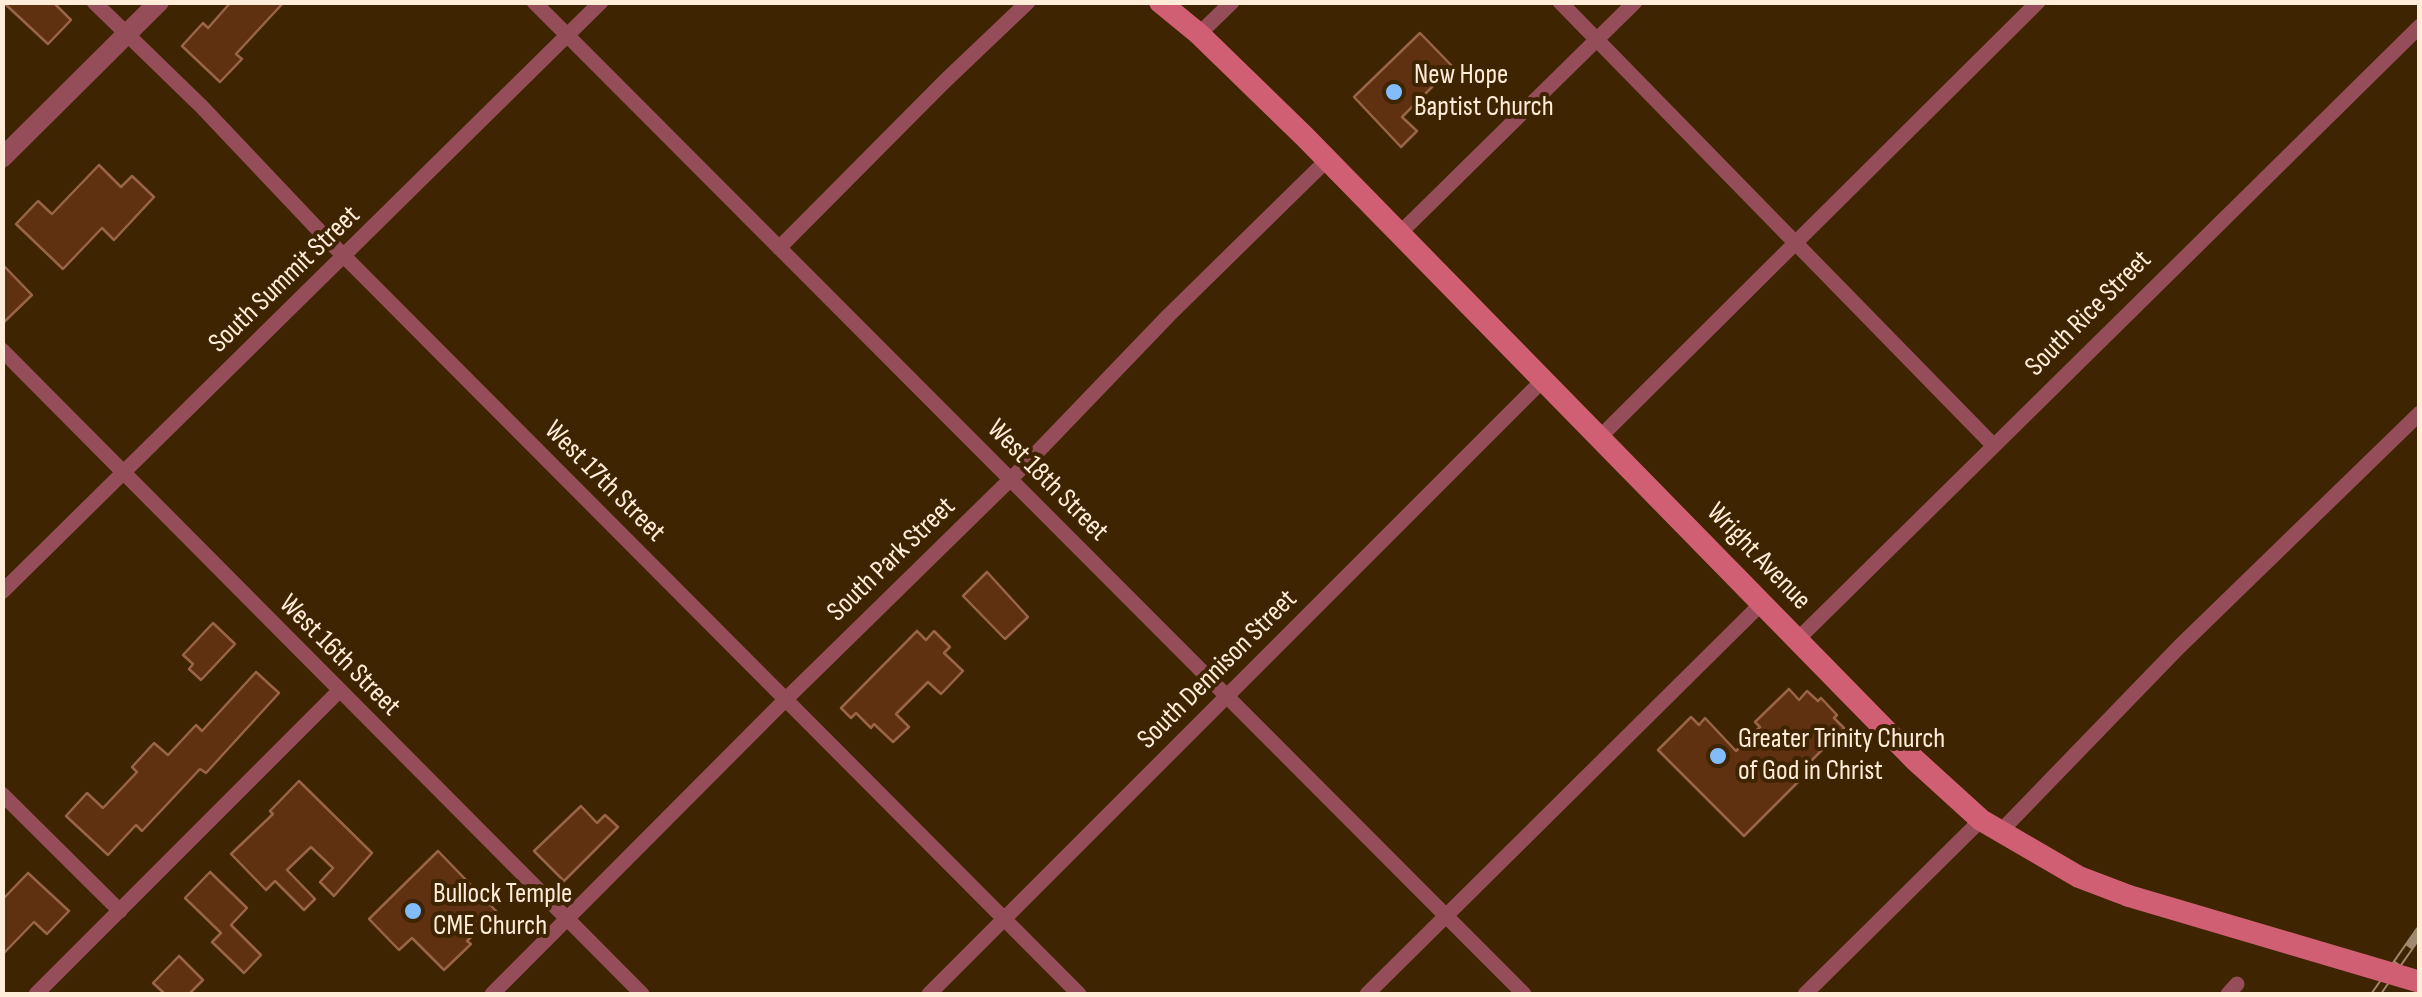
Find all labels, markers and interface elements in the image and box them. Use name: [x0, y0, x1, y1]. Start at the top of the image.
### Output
place label: New Hope Baptist Church: [1414, 59, 1554, 125]
marker: New Hope Baptist Church: [1383, 81, 1405, 103]
street label: South Summit Street: [202, 199, 368, 361]
street label: South Rice Street: [2019, 244, 2159, 384]
street label: West 18th Street: [979, 413, 1115, 549]
street label: West 17th Street: [537, 415, 671, 549]
street label: South Park Street: [821, 491, 963, 629]
street label: Wright Avenue: [1699, 496, 1817, 618]
street label: South Dennison Street: [1131, 583, 1305, 757]
street label: West 16th Street: [271, 588, 407, 724]
place label: Greater Trinity Church of God in Christ: [1738, 723, 1945, 789]
marker: Greater Trinity Church of God in Christ: [1707, 745, 1729, 767]
place label: Bullock Temple CME Church: [433, 878, 572, 944]
marker: Bullock Temple CME Church: [402, 900, 424, 922]

